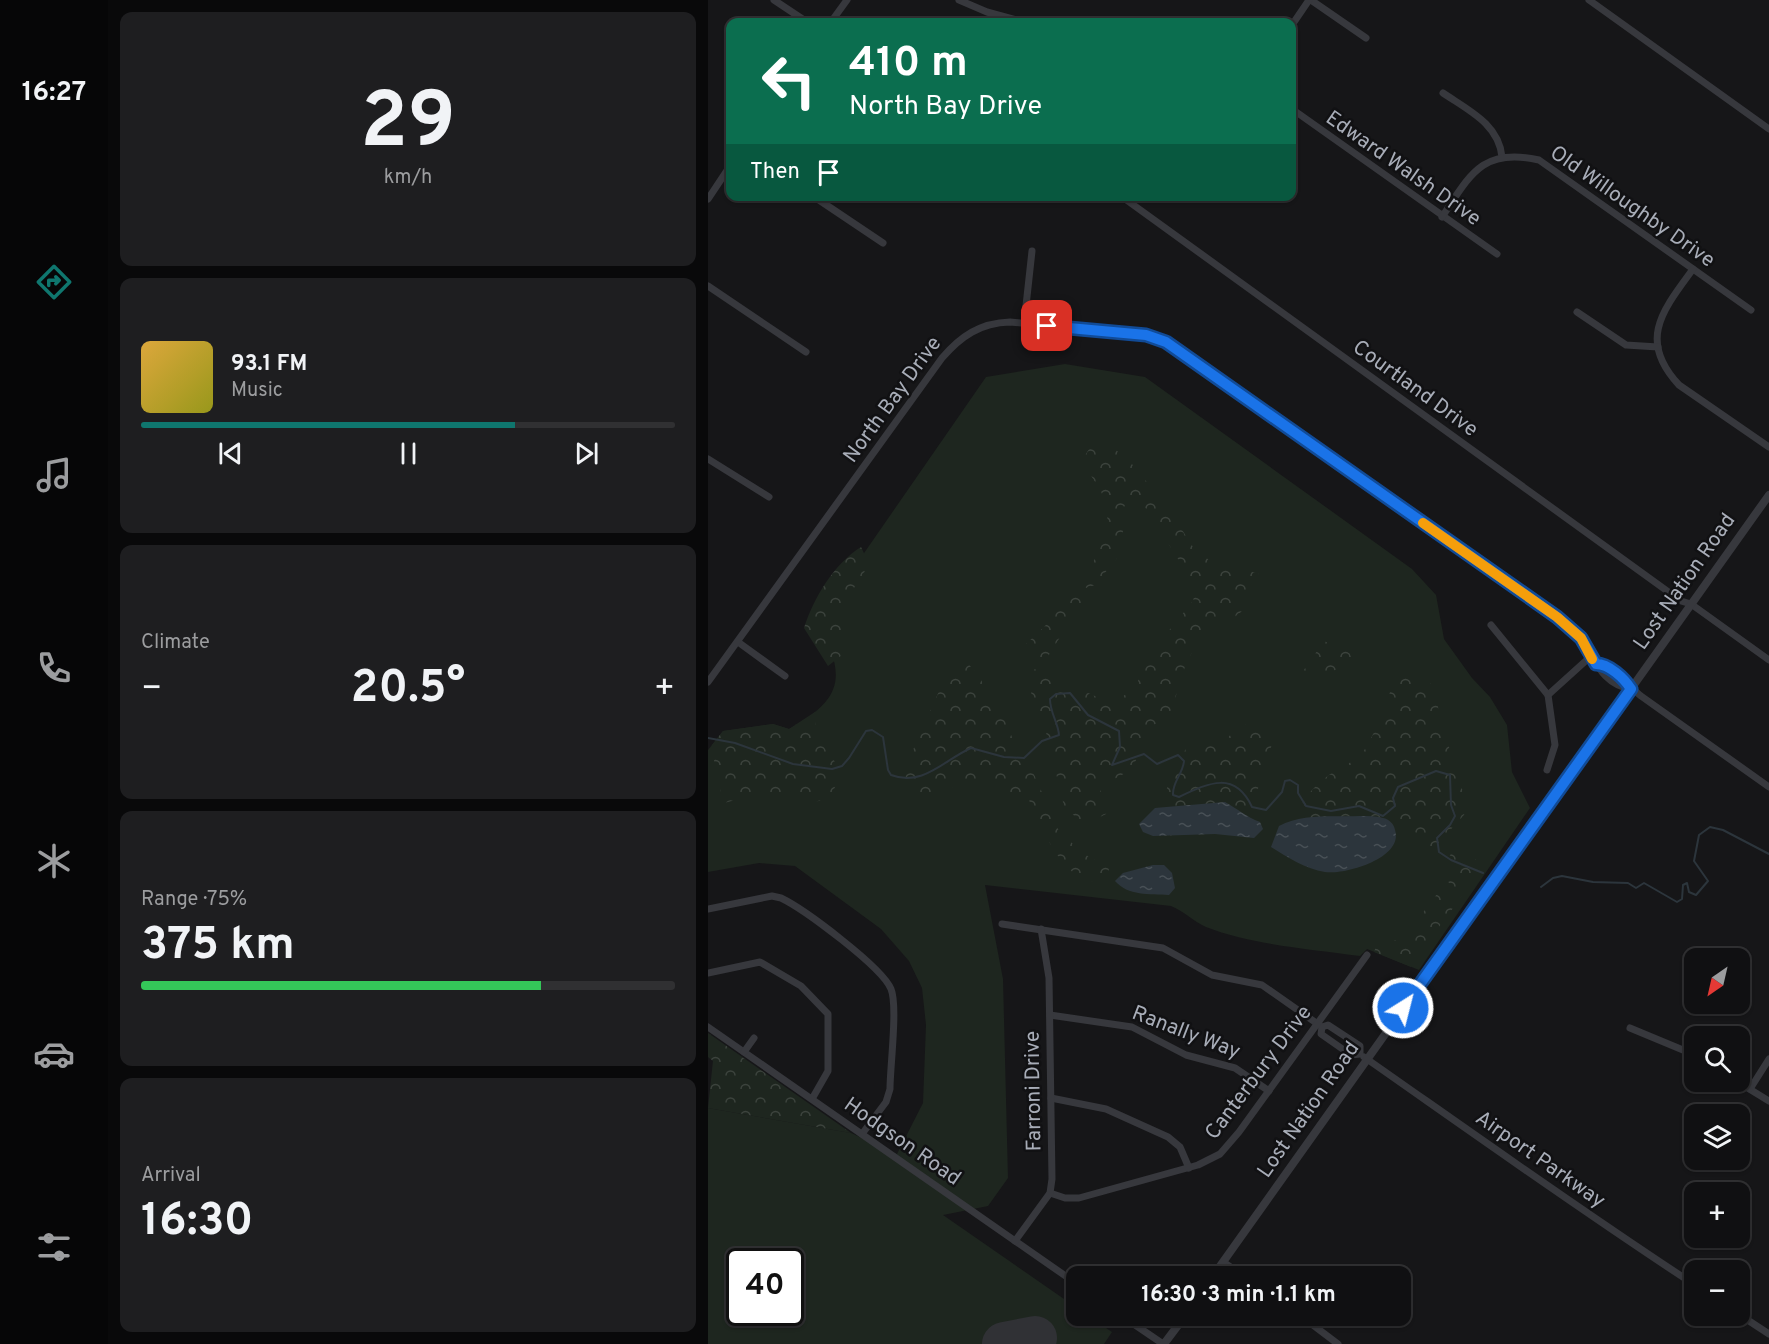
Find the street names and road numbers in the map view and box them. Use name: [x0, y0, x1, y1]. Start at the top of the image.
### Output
street label: Edward Walsh Drive: [1320, 105, 1486, 233]
street label: Old Willoughby Drive: [1544, 140, 1720, 274]
street label: North Bay Drive: [838, 331, 948, 469]
street label: Courtland Drive: [1347, 334, 1483, 444]
street label: Lost Nation Road: [1628, 508, 1742, 656]
street label: Ranally Way: [1128, 1000, 1244, 1066]
street label: Canterbury Drive: [1200, 1000, 1318, 1146]
street label: Farroni Drive: [1019, 1030, 1049, 1152]
street label: Lost Nation Road: [1252, 1036, 1366, 1184]
street label: Hodgson Road: [838, 1092, 966, 1192]
street label: Airport Parkway: [1470, 1105, 1610, 1215]

